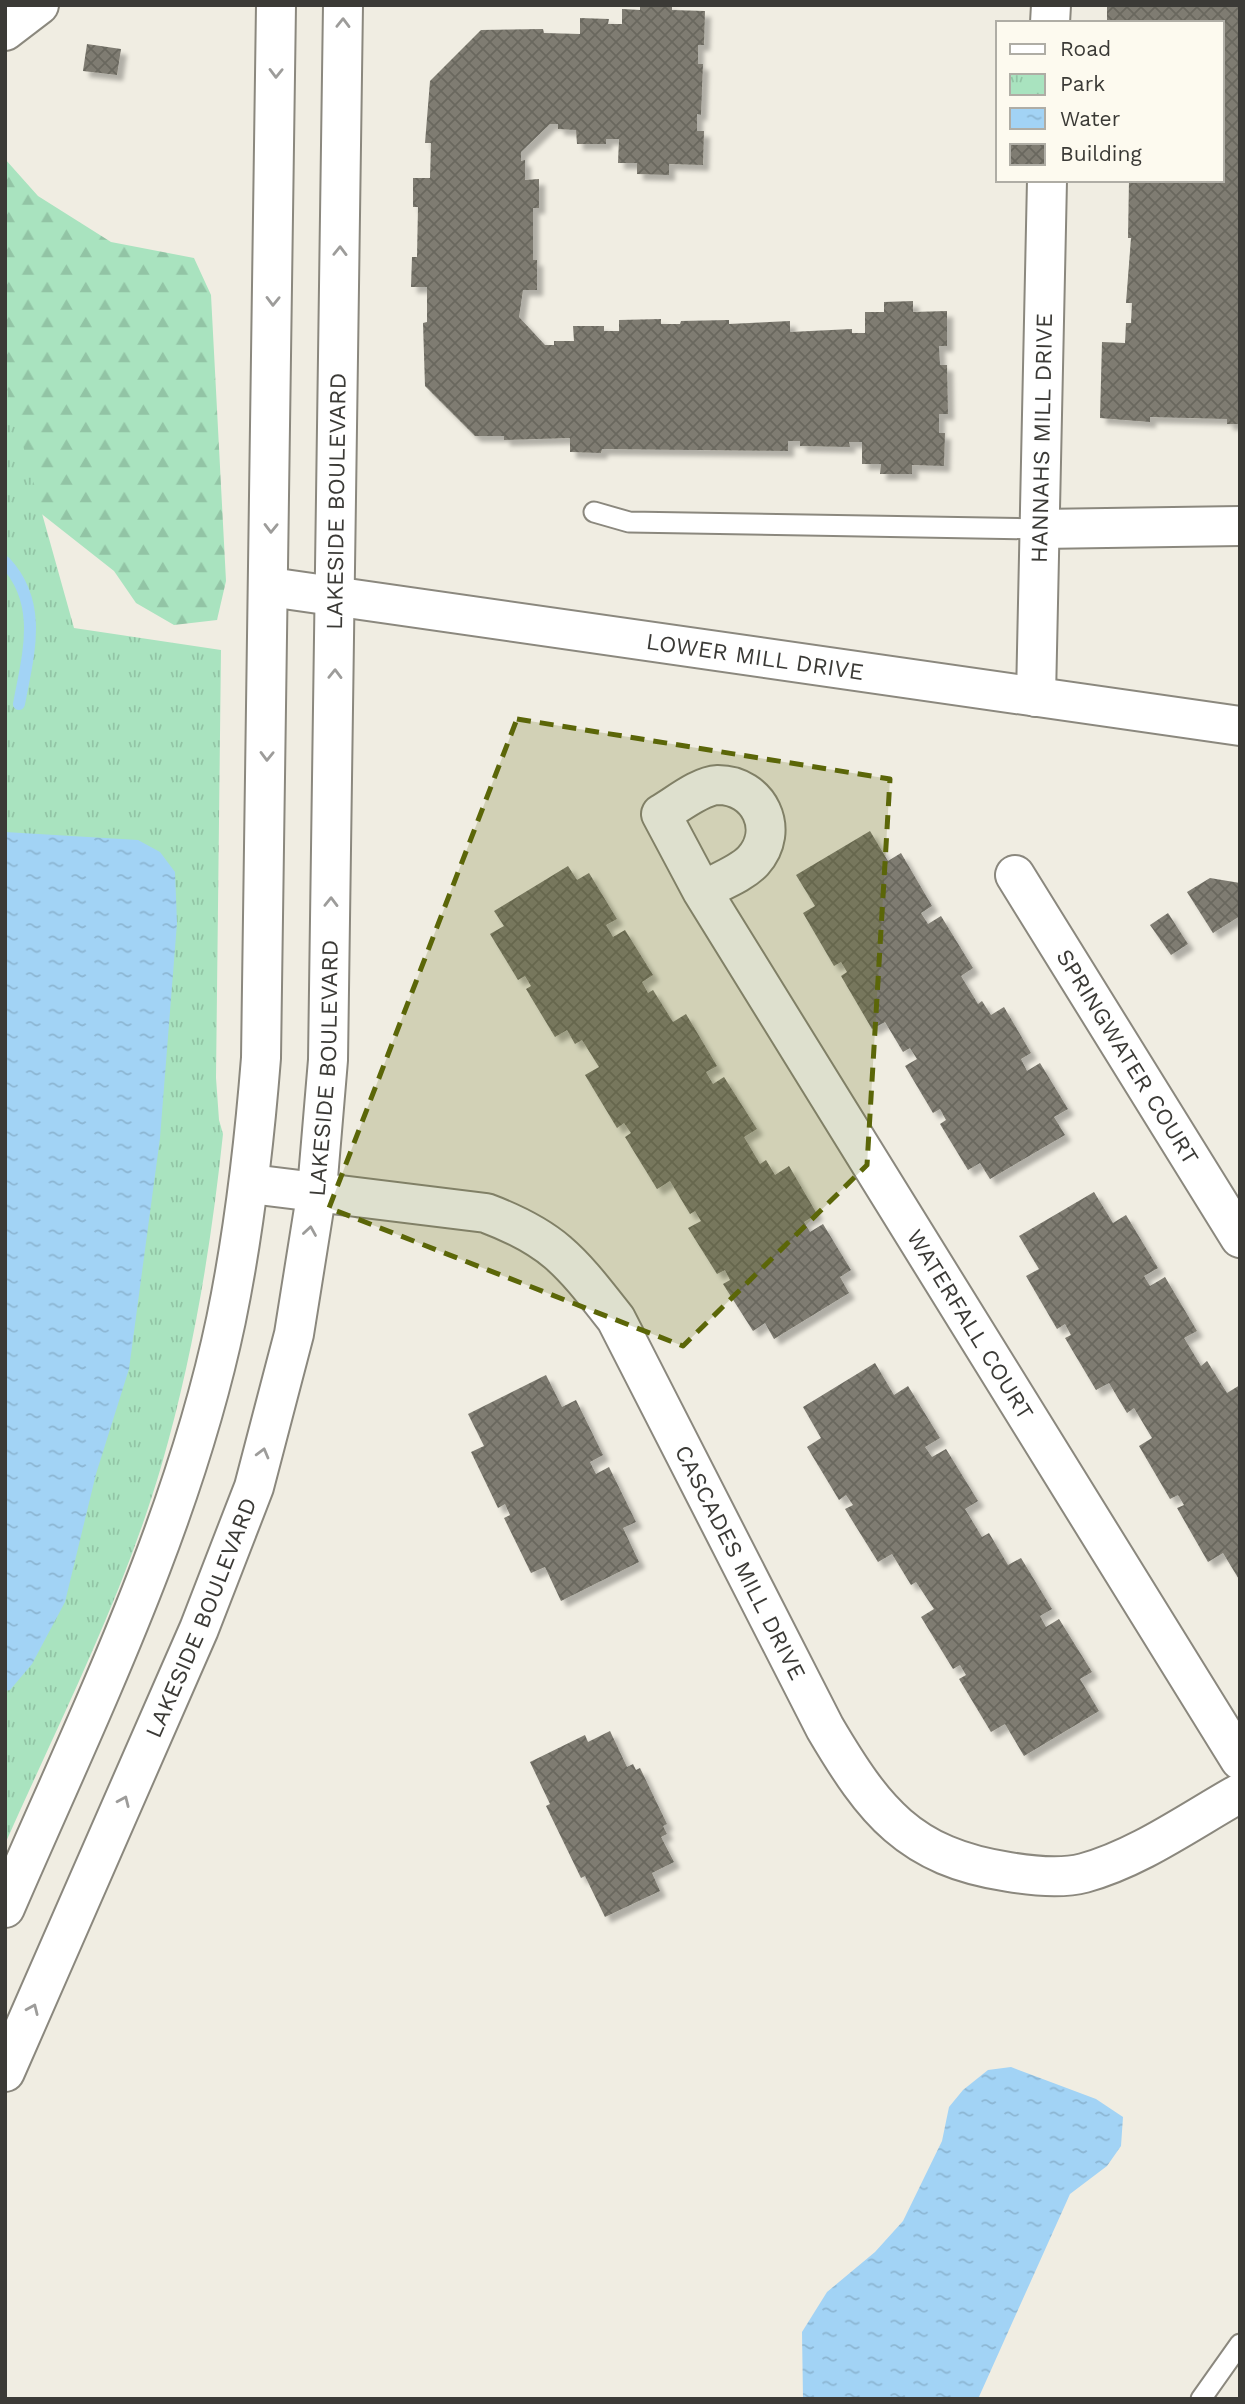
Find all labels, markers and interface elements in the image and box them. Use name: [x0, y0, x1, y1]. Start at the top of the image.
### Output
one-way arrow: [335, 18, 351, 28]
legend: [996, 21, 1224, 182]
text: Road: [1060, 36, 1111, 61]
one-way arrow: [268, 69, 284, 79]
text: Park: [1060, 71, 1105, 96]
text: Water: [1060, 106, 1121, 131]
text: Building: [1060, 141, 1142, 166]
one-way arrow: [333, 245, 348, 256]
one-way arrow: [265, 296, 281, 307]
street label: HANNAHS MILL DRIVE: [1026, 313, 1058, 563]
street label: LAKESIDE BOULEVARD: [321, 373, 352, 630]
one-way arrow: [263, 524, 279, 534]
street label: LOWER MILL DRIVE: [644, 628, 866, 686]
one-way arrow: [327, 669, 343, 679]
one-way arrow: [259, 751, 275, 762]
one-way arrow: [323, 896, 339, 907]
street label: LAKESIDE BOULEVARD: [304, 940, 344, 1198]
street label: SPRINGWATER COURT: [1050, 945, 1204, 1170]
one-way arrow: [302, 1225, 317, 1237]
street label: WATERFALL COURT: [901, 1225, 1039, 1425]
street label: CASCADES MILL DRIVE: [669, 1441, 811, 1684]
one-way arrow: [255, 1447, 269, 1459]
street label: LAKESIDE BOULEVARD: [140, 1494, 263, 1742]
one-way arrow: [116, 1795, 130, 1808]
one-way arrow: [25, 2004, 39, 2016]

